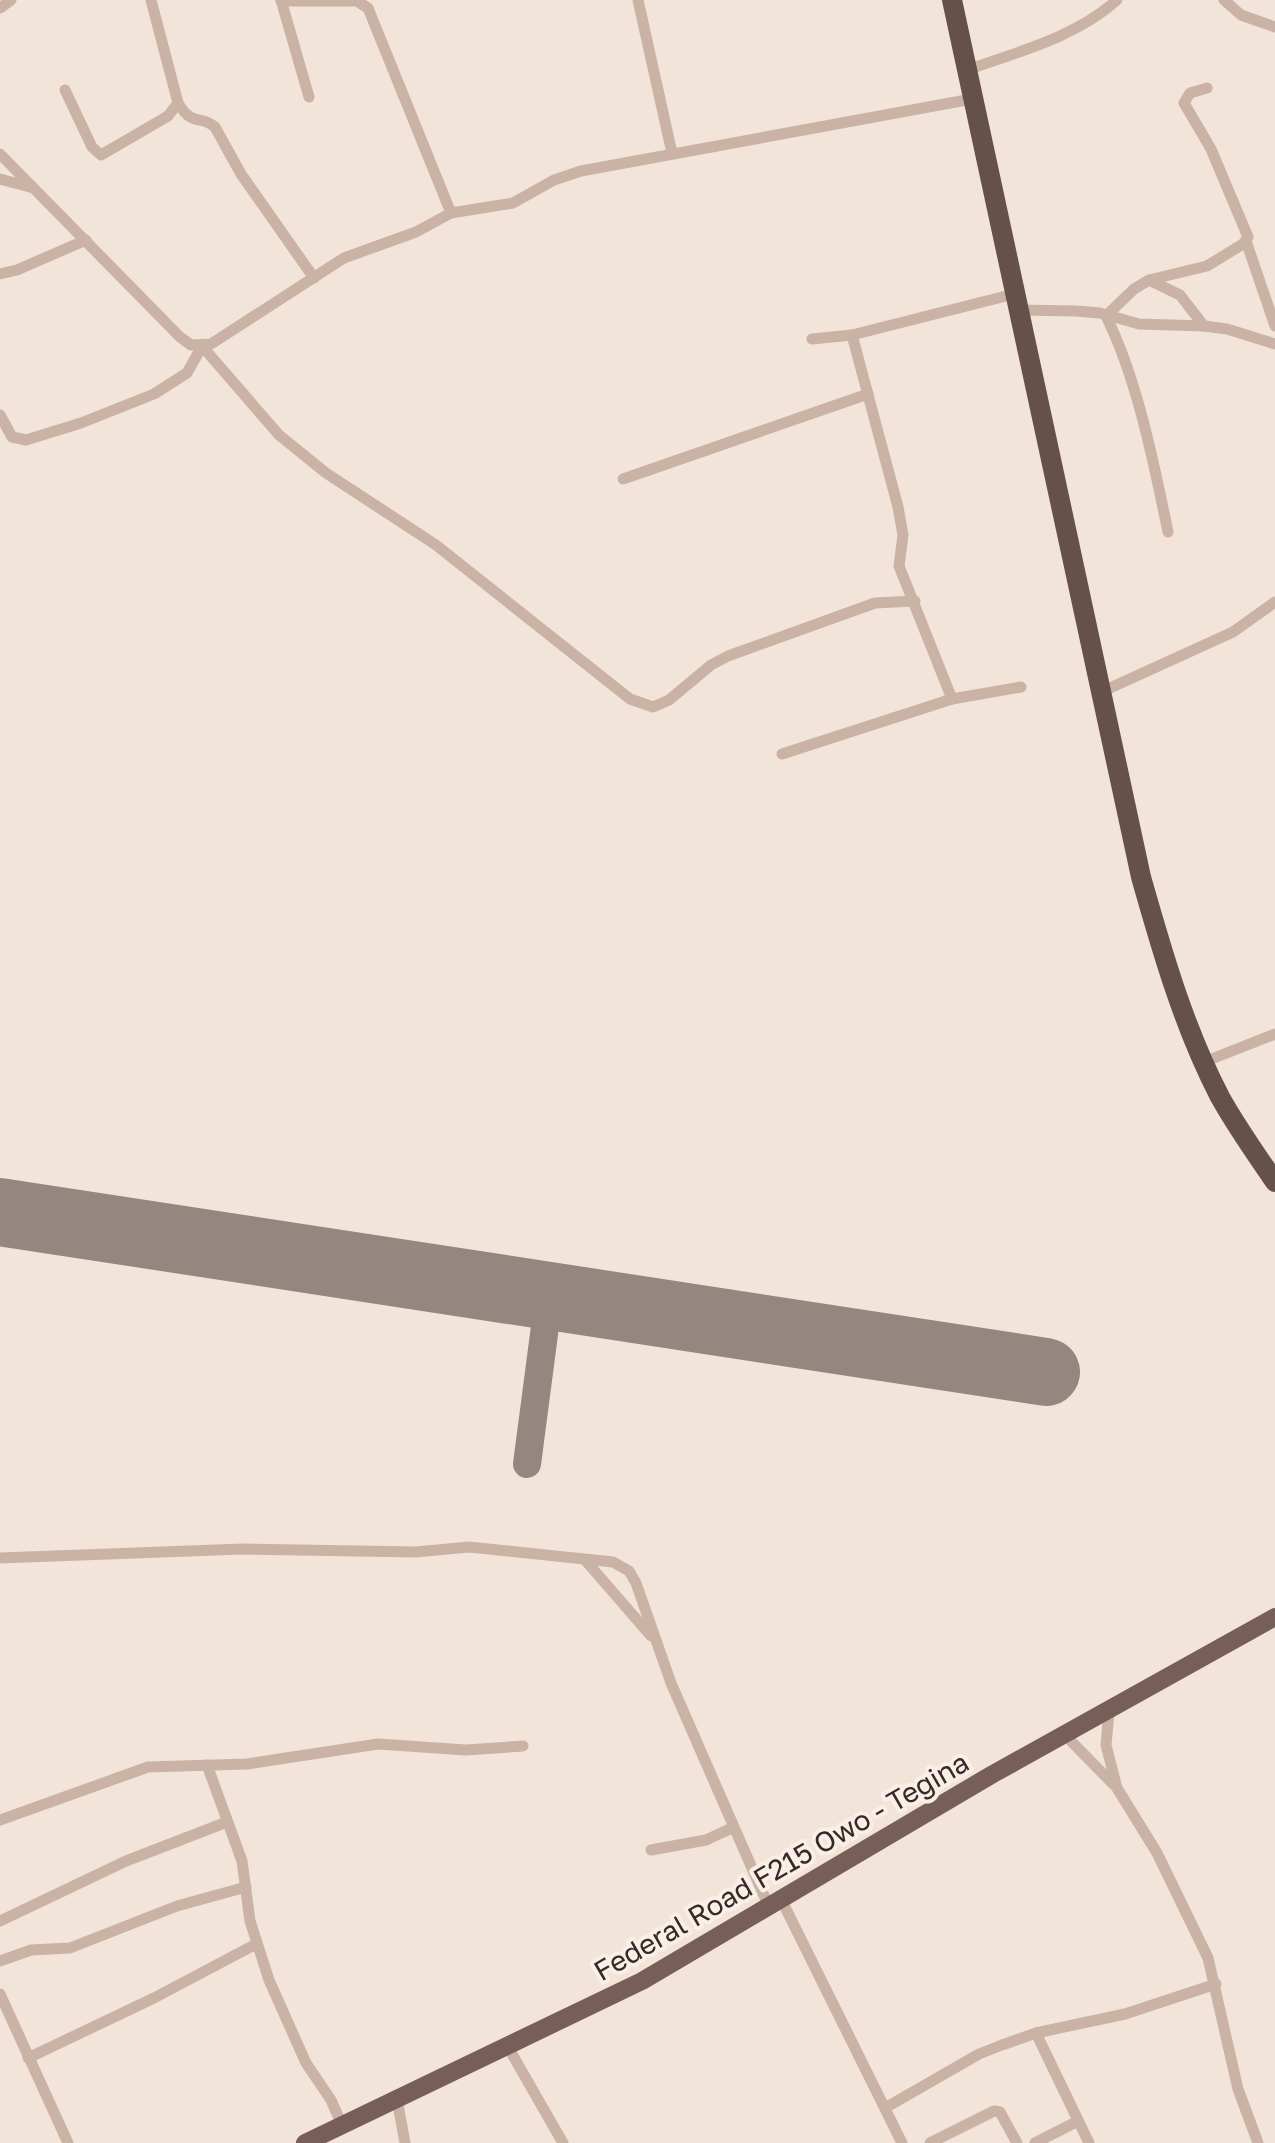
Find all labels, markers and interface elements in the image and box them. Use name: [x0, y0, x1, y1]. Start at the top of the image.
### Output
street label: Federal Road F215 Owo - Tegina: [588, 1745, 974, 1987]

